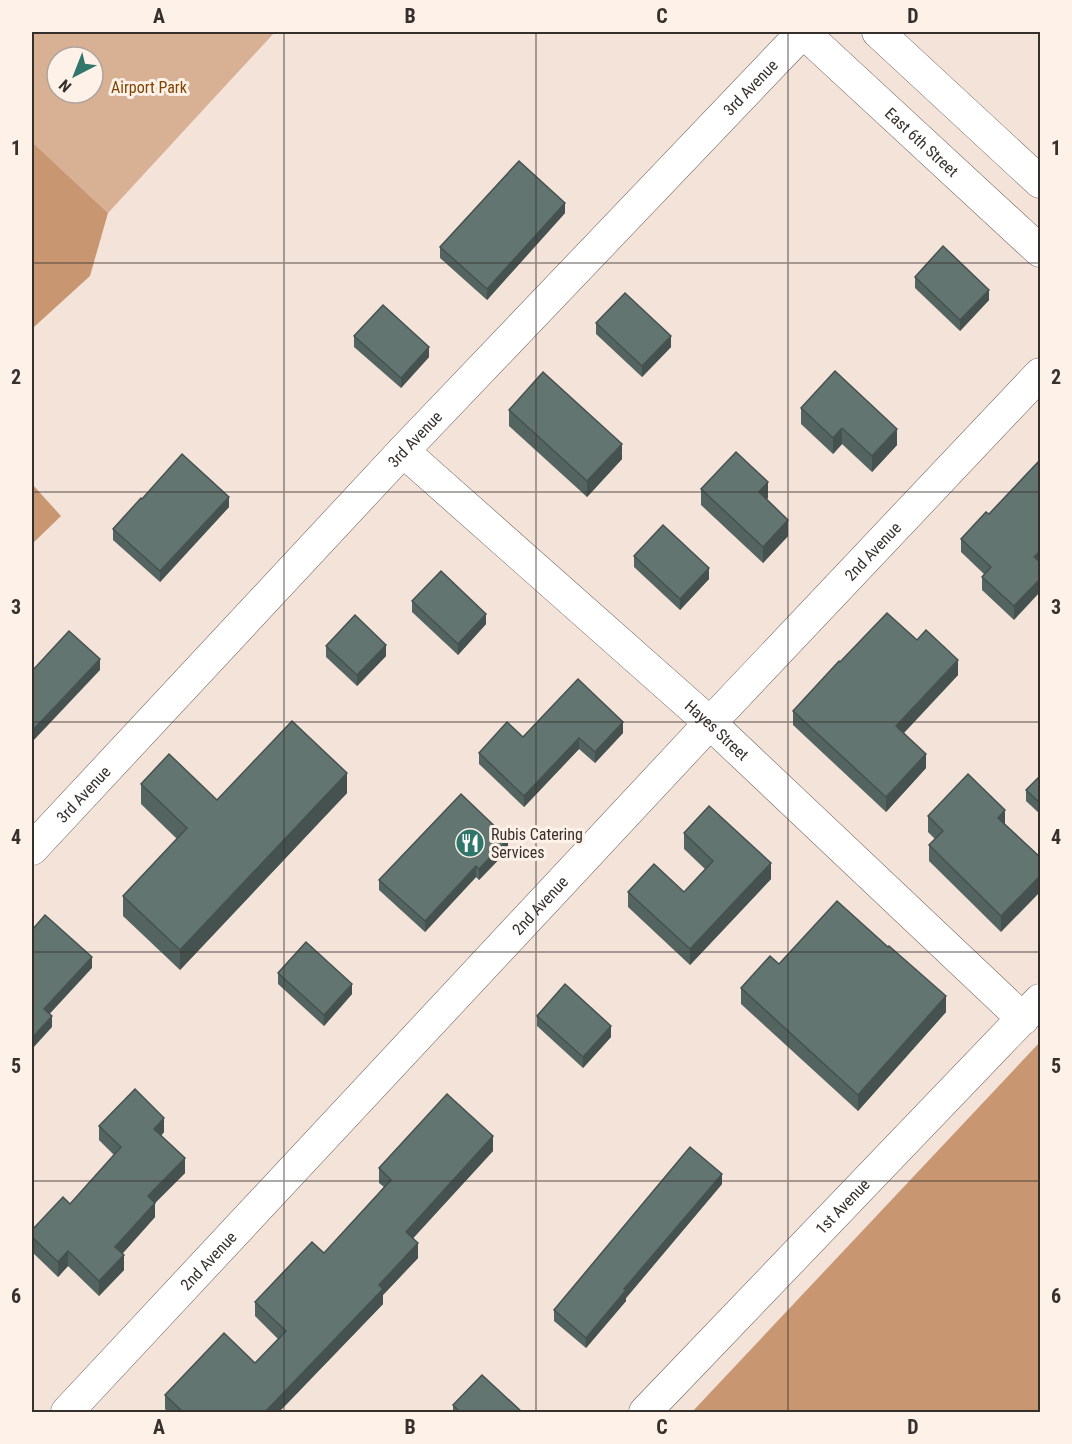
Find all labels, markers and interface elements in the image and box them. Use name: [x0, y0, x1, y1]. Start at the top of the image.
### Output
text: A: [153, 4, 165, 28]
text: B: [404, 4, 416, 28]
text: C: [656, 4, 668, 28]
text: D: [907, 4, 919, 28]
north arrow: [45, 45, 105, 105]
street label: 3rd Avenue: [719, 55, 781, 119]
text: N: [55, 75, 75, 96]
park label: Airport Park: [111, 78, 188, 97]
street label: East 6th Street: [881, 103, 963, 181]
text: 1: [11, 136, 21, 160]
text: 1: [1051, 136, 1061, 160]
text: 2: [11, 365, 21, 389]
text: 2: [1051, 365, 1061, 389]
street label: 3rd Avenue: [384, 407, 446, 471]
street label: 2nd Avenue: [840, 518, 905, 584]
text: 3: [11, 595, 21, 619]
text: 3: [1051, 595, 1061, 619]
street label: Hayes Street: [681, 696, 753, 764]
street label: 3rd Avenue: [52, 762, 114, 826]
text: 4: [11, 825, 21, 849]
place label: Rubis Catering Services: [491, 825, 583, 862]
text: 4: [1051, 825, 1061, 849]
restaurant icon: Rubis Catering Services: [454, 827, 486, 859]
street label: 2nd Avenue: [508, 872, 572, 939]
text: 5: [11, 1054, 21, 1078]
text: 5: [1051, 1054, 1061, 1078]
street label: 1st Avenue: [811, 1175, 873, 1238]
street label: 2nd Avenue: [176, 1227, 240, 1294]
text: 6: [11, 1284, 21, 1308]
text: 6: [1051, 1284, 1061, 1308]
text: A: [153, 1415, 165, 1439]
text: B: [404, 1415, 416, 1439]
text: C: [656, 1415, 668, 1439]
text: D: [907, 1415, 919, 1439]

